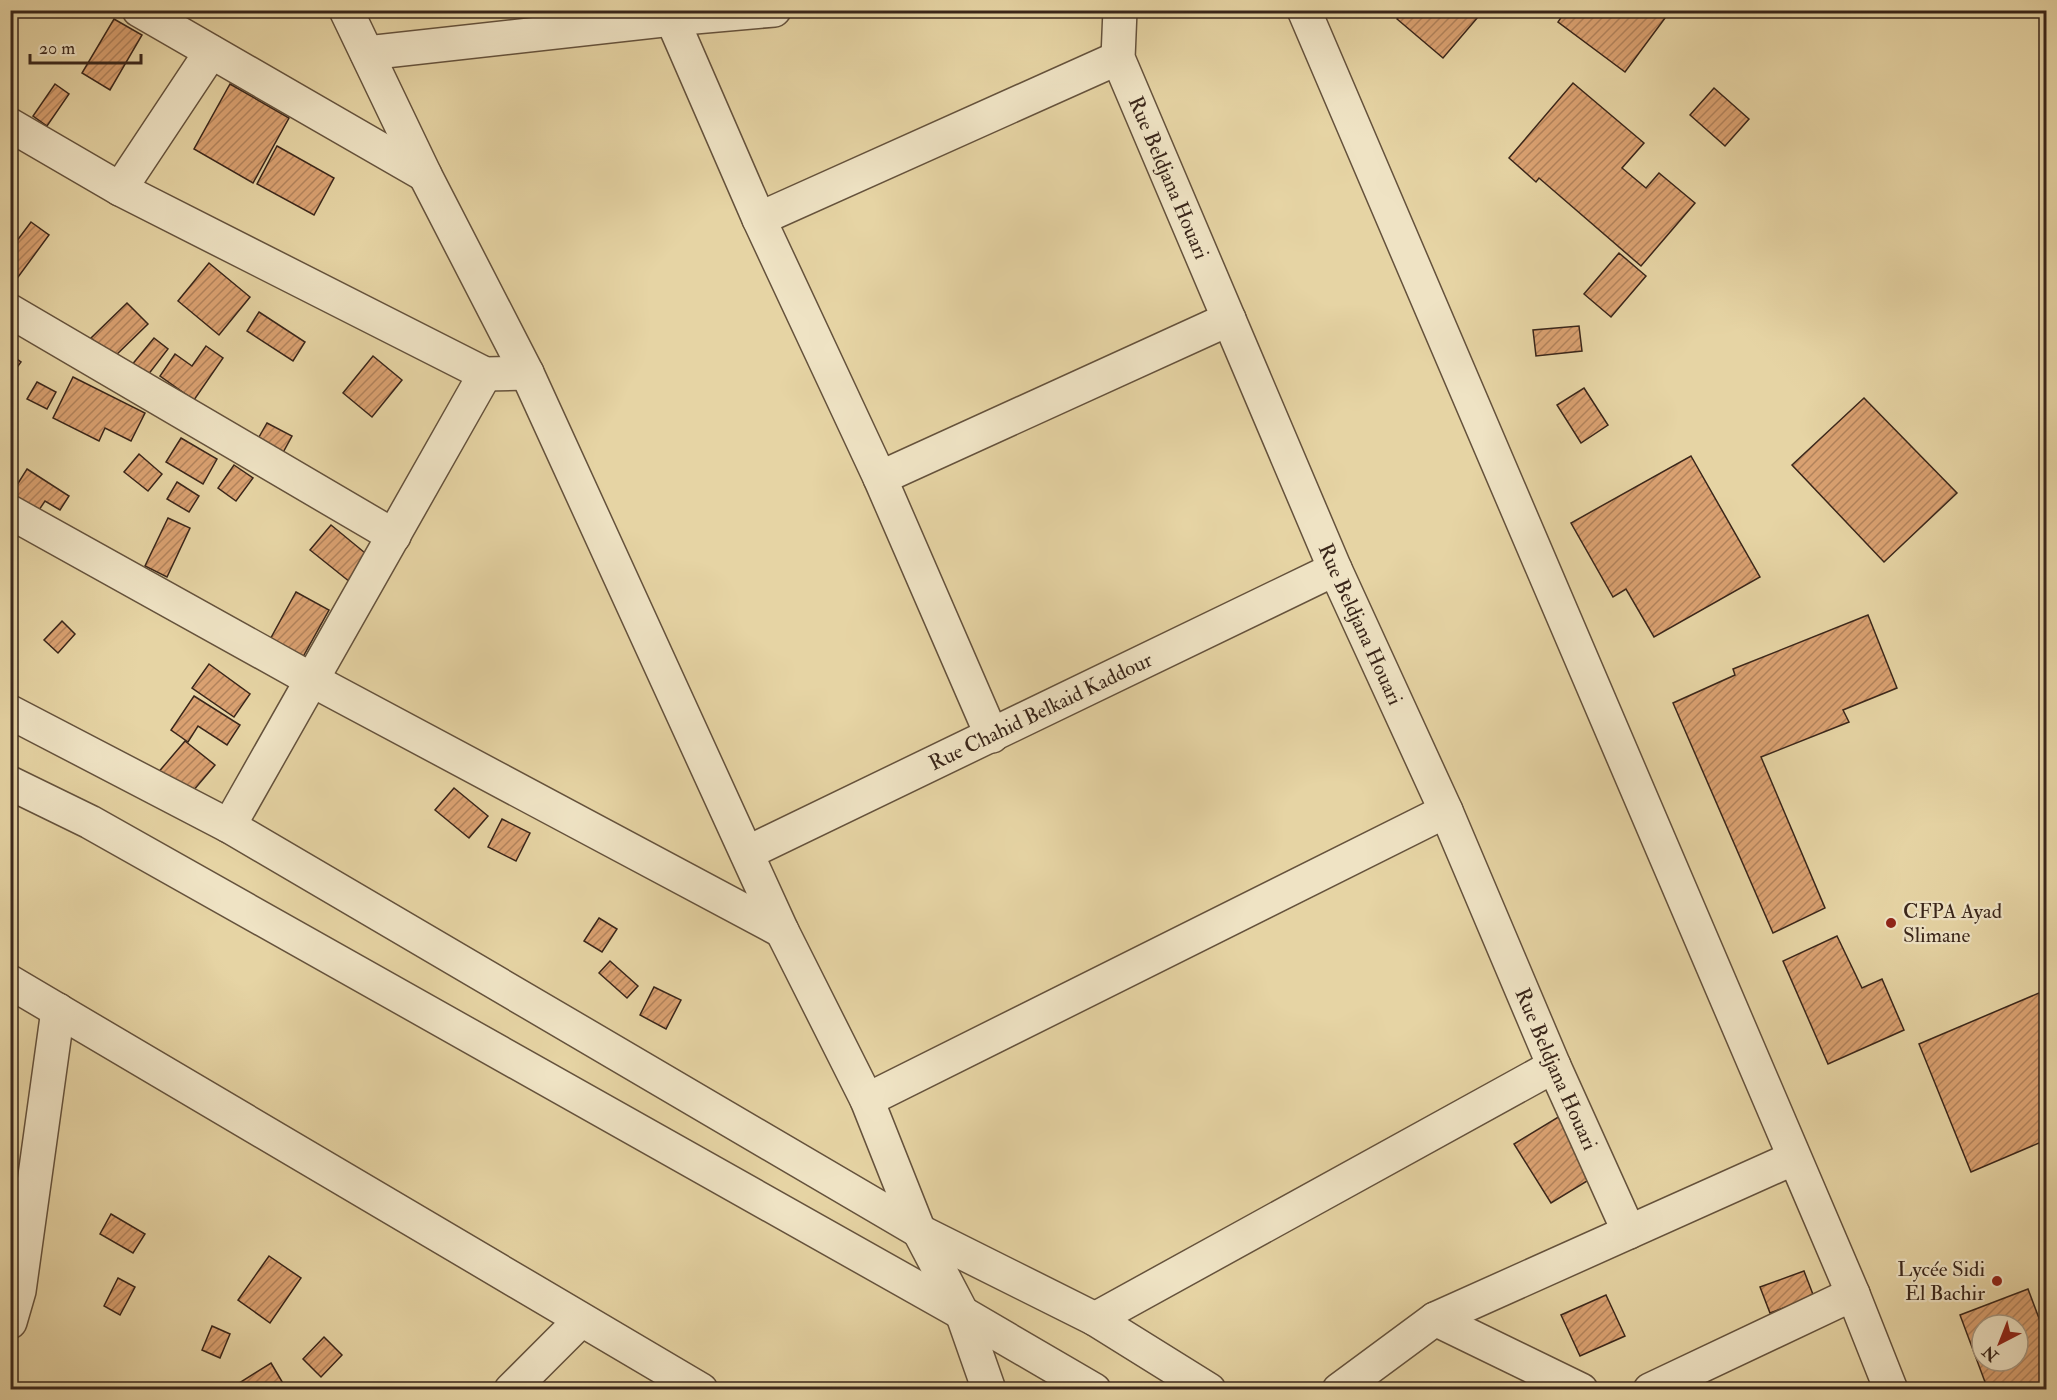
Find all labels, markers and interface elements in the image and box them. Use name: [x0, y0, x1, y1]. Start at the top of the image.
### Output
scale bar: [30, 27, 141, 65]
text: 20 m: [39, 37, 75, 60]
street label: Rue Beldjana Houari: [1122, 92, 1215, 264]
street label: Rue Beldjana Houari: [1312, 539, 1409, 710]
street label: Rue Chahid Belkaid Kaddour: [924, 646, 1157, 777]
place label: CFPA Ayad Slimane: [1903, 898, 2003, 949]
marker: CFPA Ayad Slimane: [1884, 916, 1898, 930]
street label: Rue Beldjana Houari: [1509, 984, 1604, 1155]
place label: Lycée Sidi El Bachir: [1897, 1256, 1985, 1307]
marker: Lycée Sidi El Bachir: [1990, 1274, 2004, 1288]
north arrow: [1970, 1313, 2030, 1373]
text: N: [1978, 1341, 2003, 1366]

